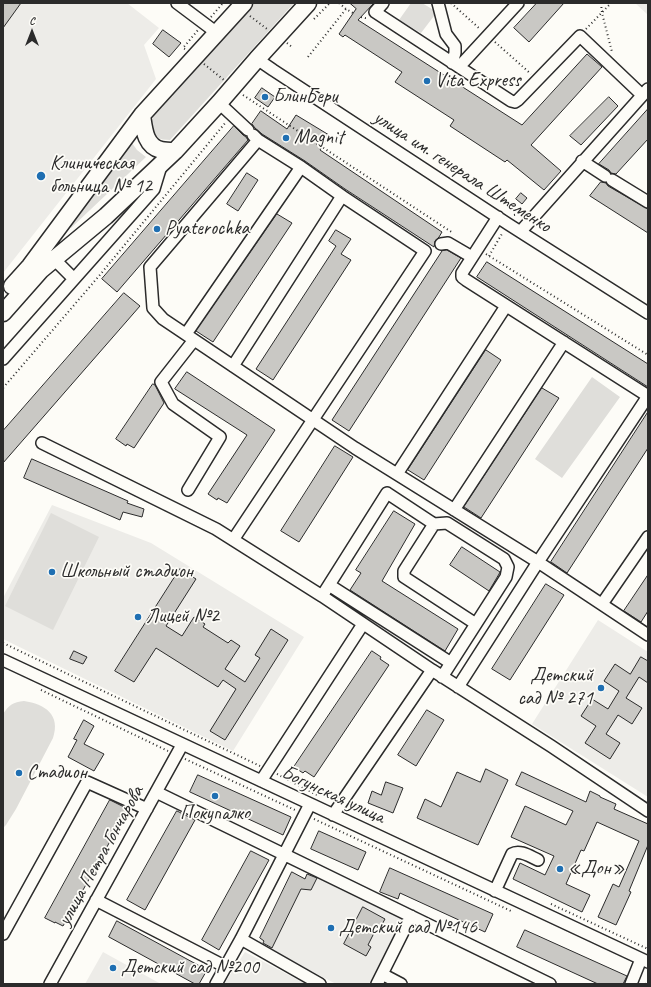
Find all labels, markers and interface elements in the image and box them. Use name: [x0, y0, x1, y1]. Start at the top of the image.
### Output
north arrow: [12, 12, 52, 52]
text: С: [29, 13, 35, 27]
place label: Vita Express: [435, 69, 521, 93]
marker: Vita Express: [422, 76, 432, 86]
place label: БлинБери: [273, 85, 337, 109]
marker: БлинБери: [260, 92, 270, 102]
street label: улица им. генерала Штеменко: [369, 106, 555, 238]
place label: Magnit: [294, 126, 344, 150]
marker: Magnit: [281, 133, 291, 143]
place label: Клиническая больница № 12: [50, 152, 152, 199]
marker: Клиническая больница № 12: [35, 170, 47, 182]
place label: Pyaterochka: [165, 217, 249, 241]
marker: Pyaterochka: [152, 224, 162, 234]
place label: Школьный стадион: [60, 560, 193, 584]
marker: Школьный стадион: [47, 567, 57, 577]
place label: Лицей №2: [146, 605, 219, 629]
marker: Лицей №2: [133, 612, 143, 622]
place label: Детский сад № 271: [518, 664, 593, 711]
marker: Детский сад № 271: [596, 683, 606, 693]
place label: Стадион: [27, 761, 87, 785]
street label: Богунская улица: [278, 761, 388, 829]
marker: Стадион: [14, 768, 24, 778]
street label: улица Петра Гончарова: [53, 782, 149, 930]
marker: Покупалко: [210, 791, 220, 801]
place label: Покупалко: [180, 802, 250, 826]
place label: «Дон»: [568, 857, 625, 881]
marker: «Дон»: [555, 864, 565, 874]
place label: Детский сад №146: [339, 916, 477, 940]
marker: Детский сад №146: [326, 923, 336, 933]
place label: Детский сад №200: [121, 956, 259, 980]
marker: Детский сад №200: [108, 963, 118, 973]

